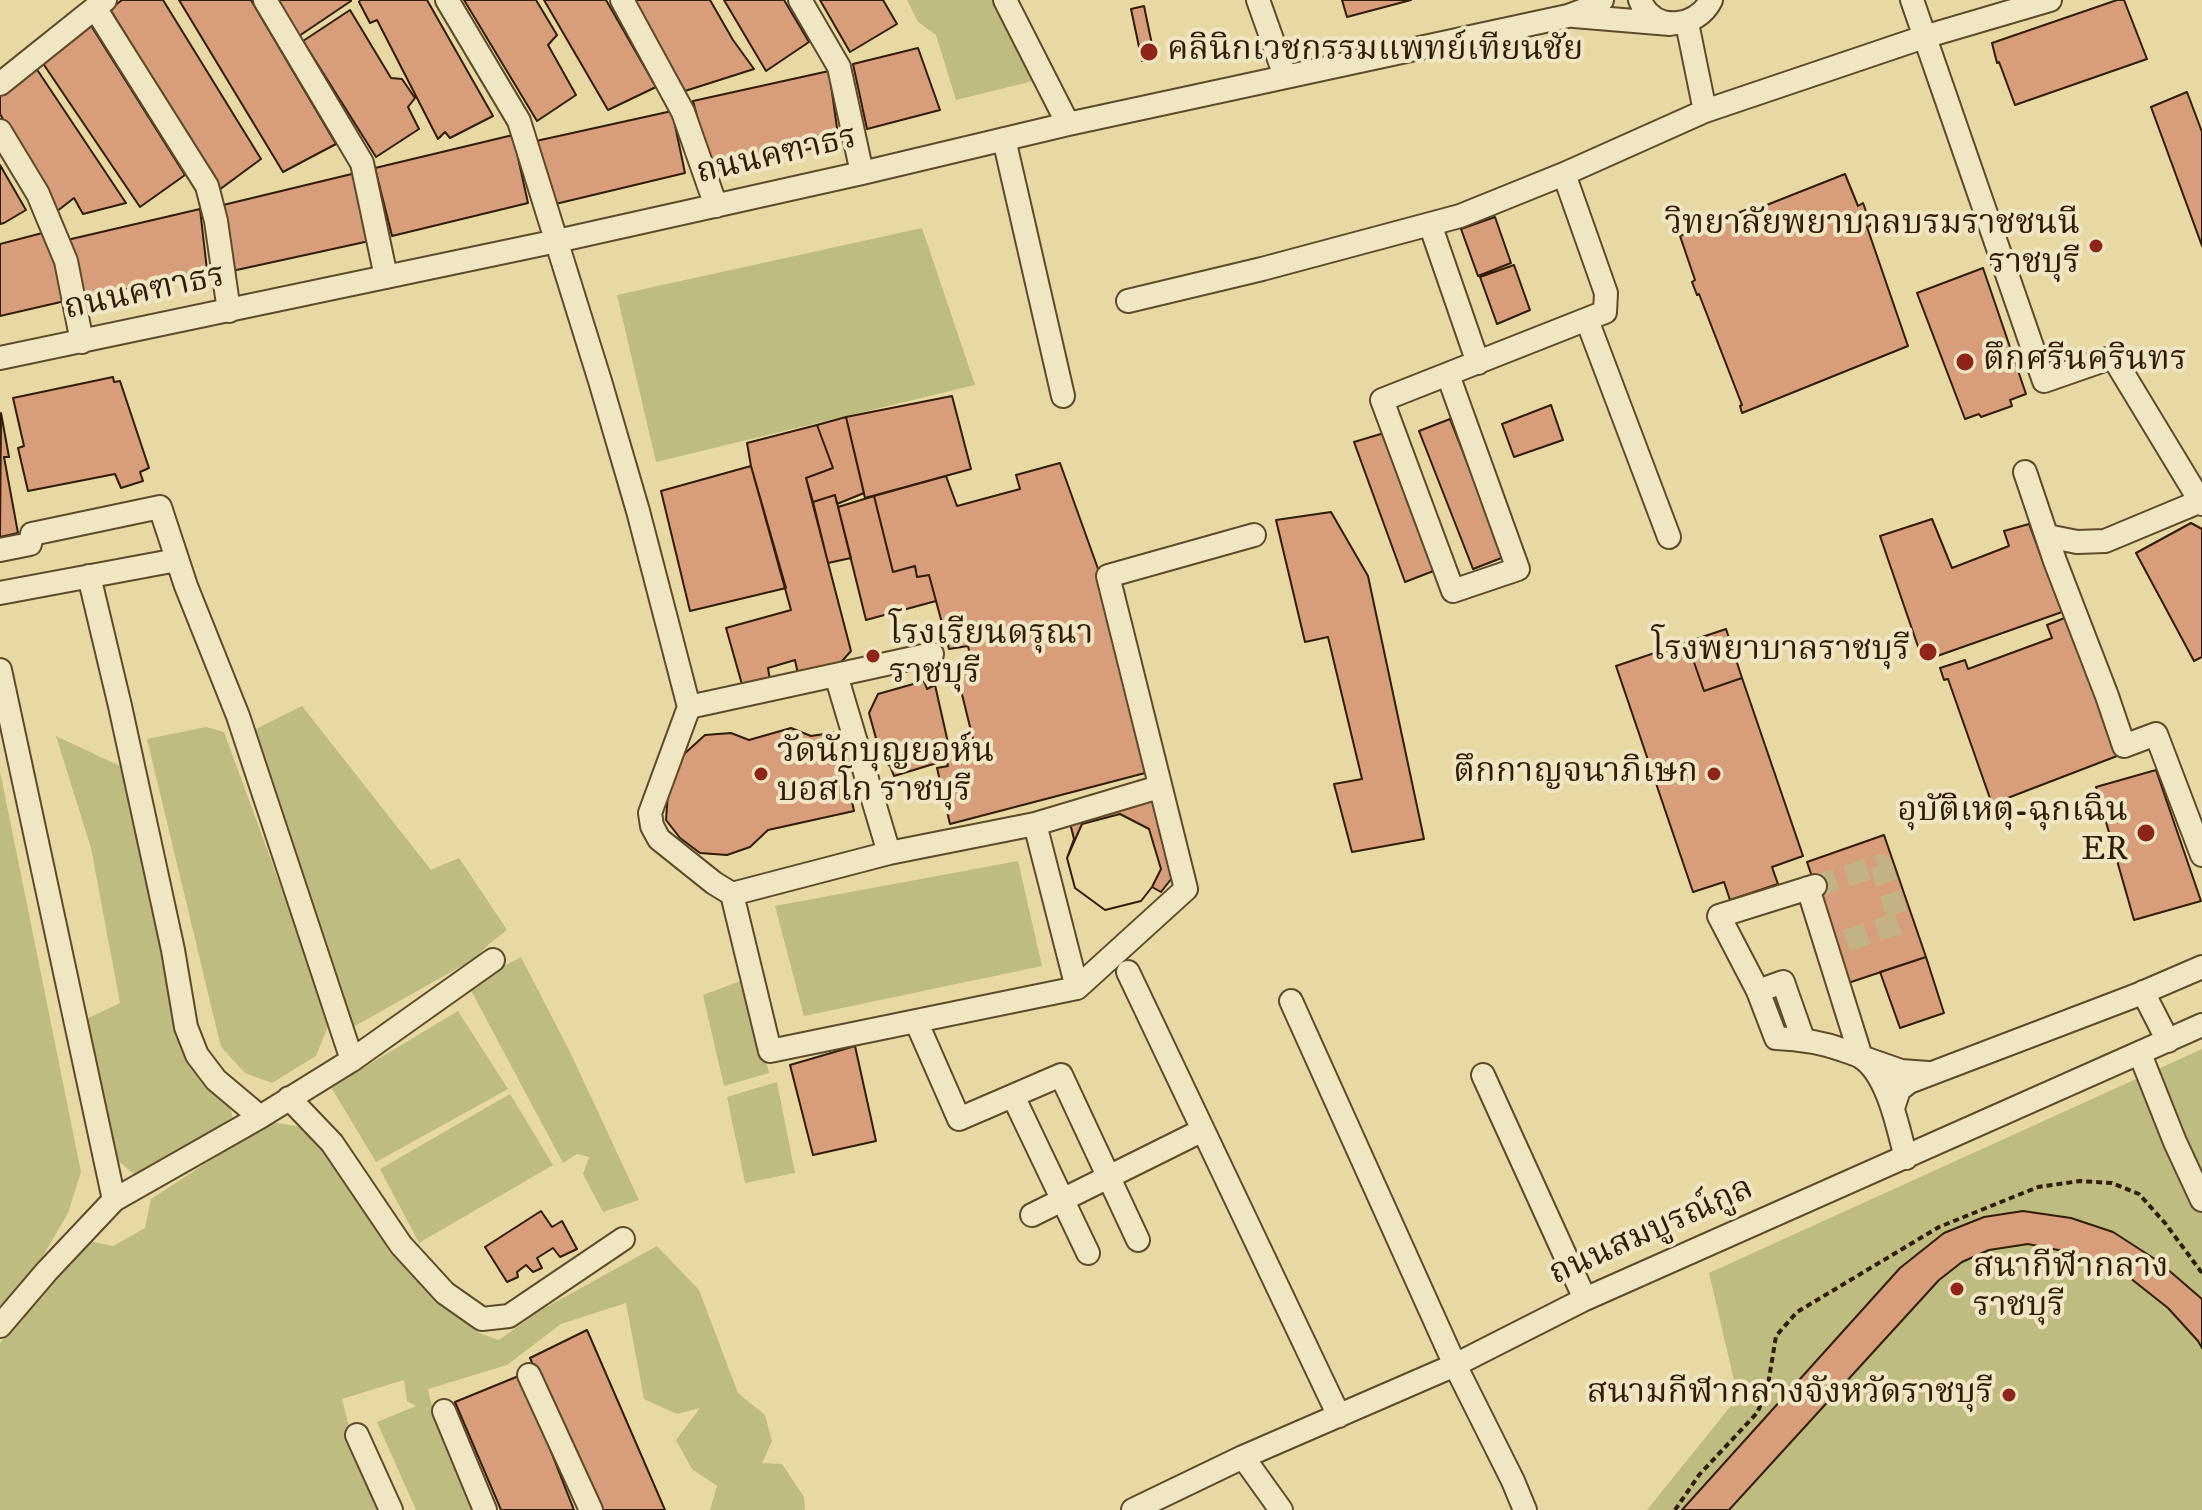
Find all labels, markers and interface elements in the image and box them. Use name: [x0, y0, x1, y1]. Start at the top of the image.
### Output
place label: คลินิกเวชกรรมแพทย์เทียนชัย: [1167, 32, 1583, 72]
marker: คลินิกเวชกรรมแพทย์เทียนชัย: [1138, 41, 1160, 63]
street label: ถนนคฑาธร: [693, 119, 861, 195]
place label: วิทยาลัยพยาบาลบรมราชชนนี ราชบุรี: [1664, 206, 2080, 286]
marker: วิทยาลัยพยาบาลบรมราชชนนี ราชบุรี: [2087, 237, 2105, 255]
street label: ถนนคฑาธร: [61, 257, 229, 331]
place label: ตึกศรีนครินทร: [1983, 342, 2187, 382]
marker: ตึกศรีนครินทร: [1954, 351, 1976, 373]
place label: โรงเรียนดรุณา ราชบุรี: [889, 616, 1094, 696]
place label: โรงพยาบาลราชบุรี: [1652, 632, 1910, 672]
marker: โรงพยาบาลราชบุรี: [1917, 641, 1939, 663]
marker: โรงเรียนดรุณา ราชบุรี: [864, 647, 882, 665]
place label: วัดนักบุญยอห์น บอสโก ราชบุรี: [777, 734, 994, 814]
place label: ตึกกาญจนาภิเษก: [1453, 754, 1698, 794]
marker: วัดนักบุญยอห์น บอสโก ราชบุรี: [752, 765, 770, 783]
marker: ตึกกาญจนาภิเษก: [1705, 765, 1723, 783]
place label: อุบัติเหตุ-ฉุกเฉิน ER: [1897, 793, 2128, 872]
marker: อุบัติเหตุ-ฉุกเฉิน ER: [2135, 822, 2157, 844]
street label: ถนนสมบูรณ์กูล: [1544, 1170, 1760, 1296]
place label: สนากีฬากลาง ราชบุรี: [1973, 1249, 2169, 1328]
marker: สนากีฬากลาง ราชบุรี: [1948, 1280, 1966, 1298]
place label: สนามกีฬากลางจังหวัดราชบุรี: [1587, 1375, 1993, 1415]
marker: สนามกีฬากลางจังหวัดราชบุรี: [2000, 1386, 2018, 1404]

